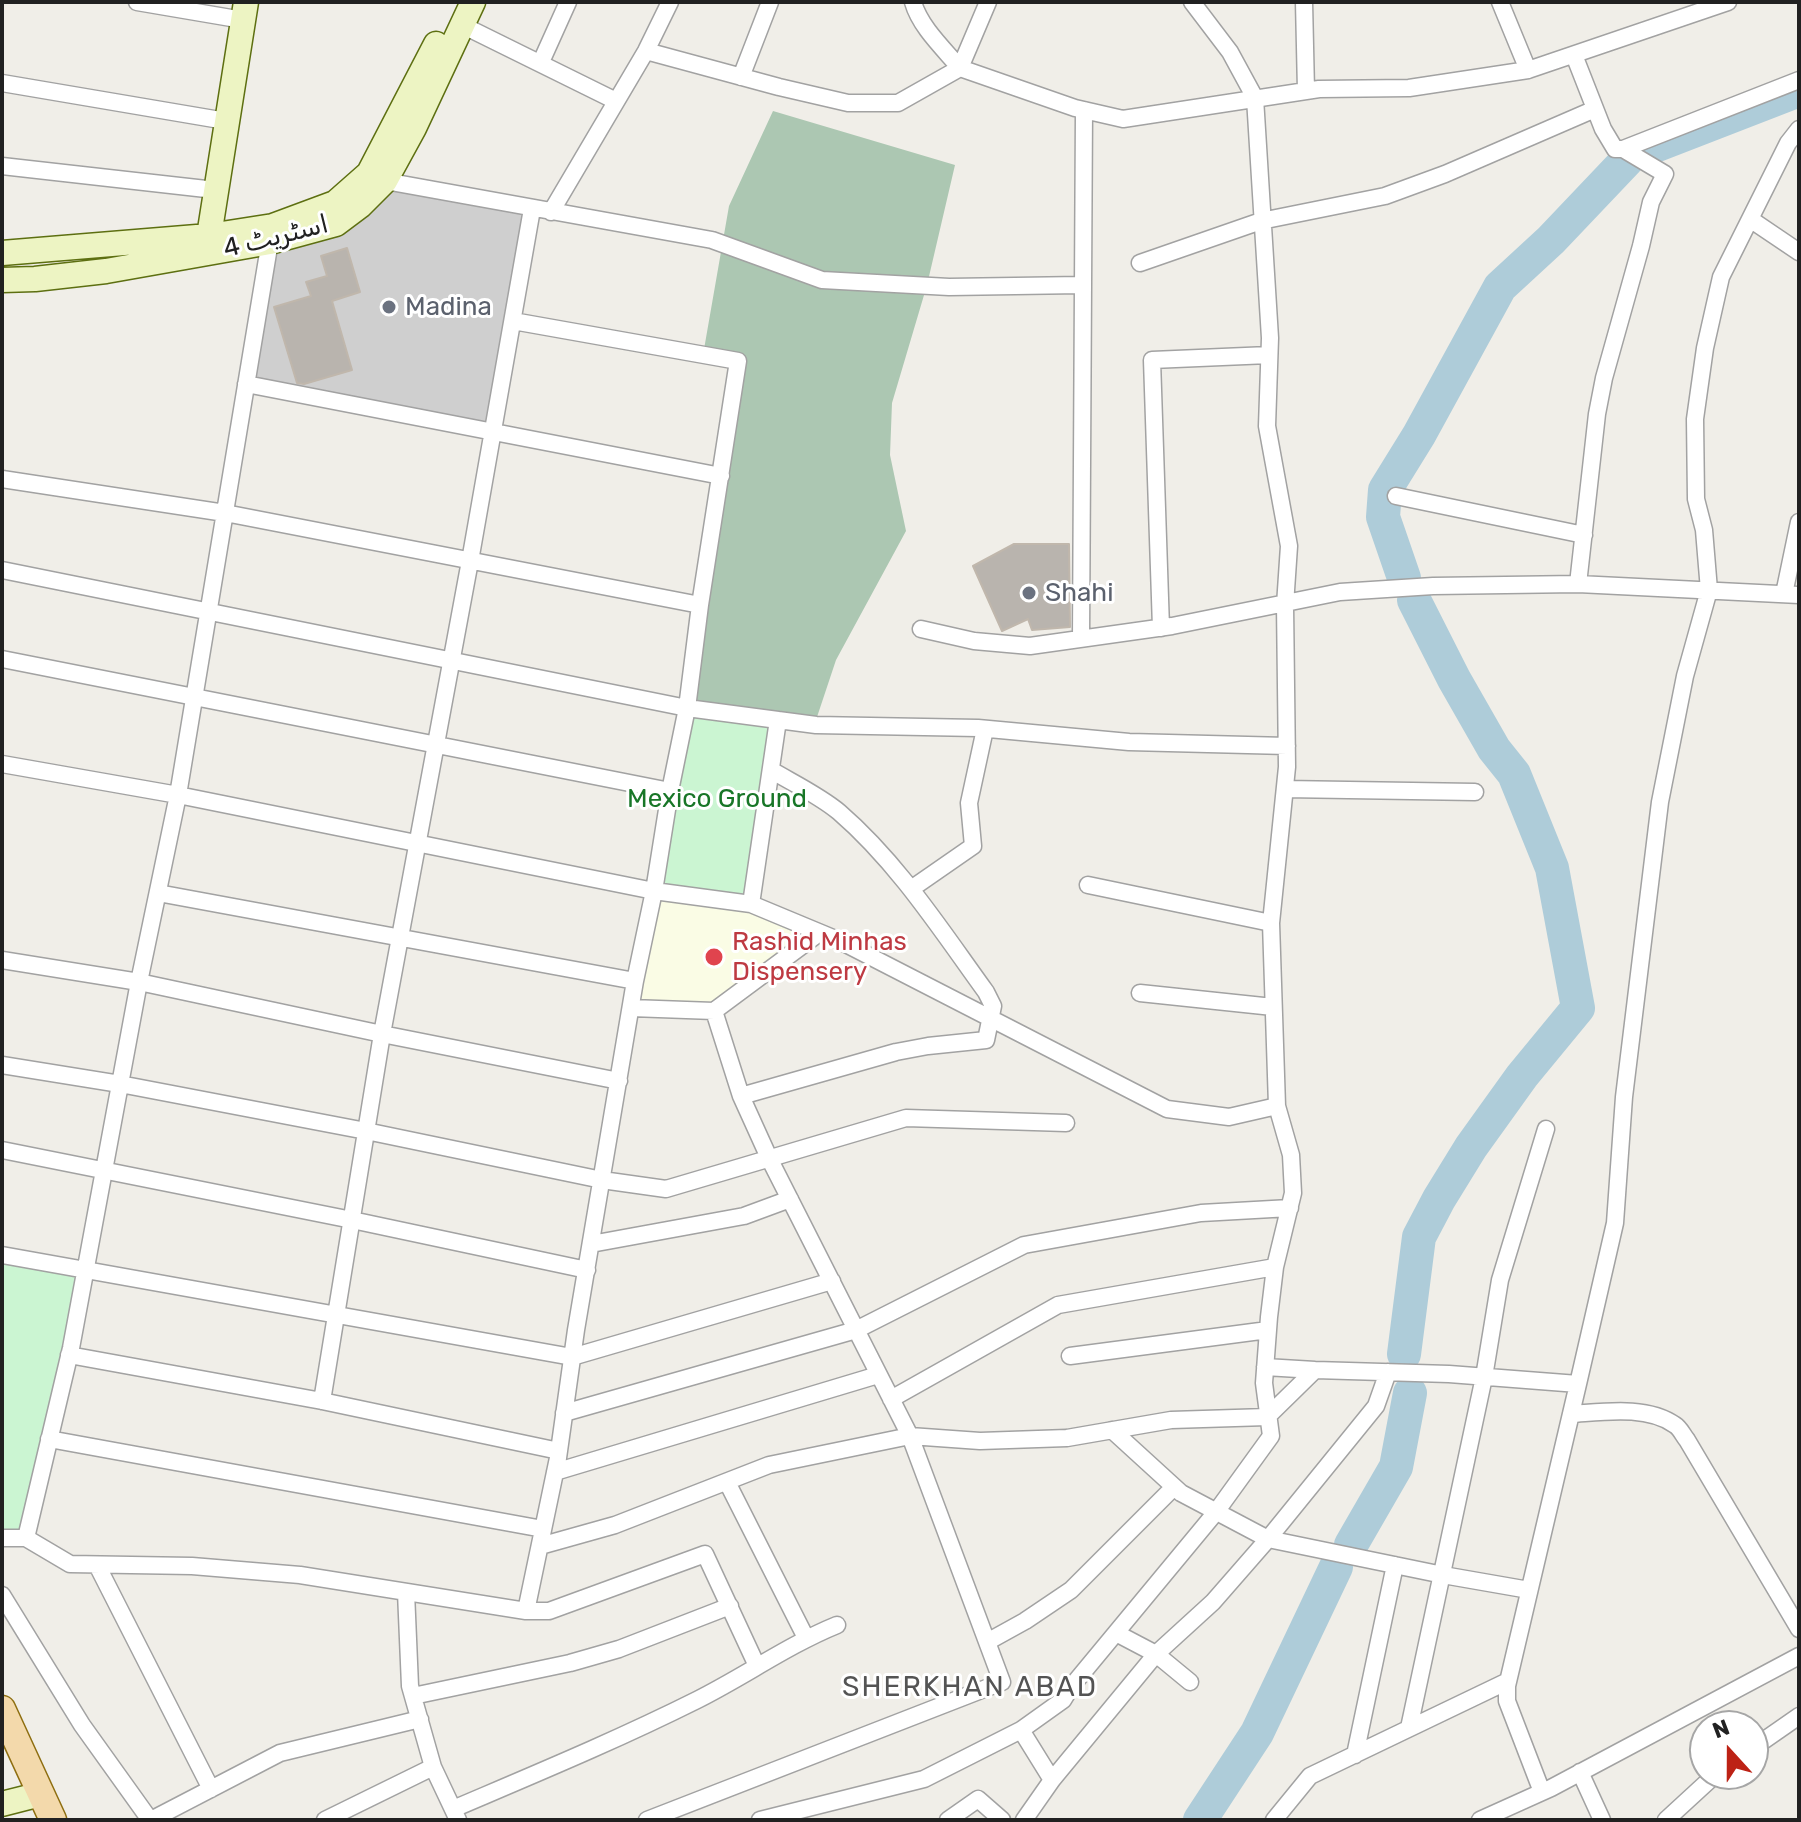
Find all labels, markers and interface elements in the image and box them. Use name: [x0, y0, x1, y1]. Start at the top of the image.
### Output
street label: اسٹریٹ 4: [220, 209, 332, 265]
place label: Madina: [405, 291, 492, 323]
marker: Madina: [380, 298, 398, 316]
place label: Shahi: [1045, 577, 1113, 609]
marker: Shahi: [1020, 584, 1038, 602]
park label: Mexico Ground: [627, 783, 807, 815]
place label: Rashid Minhas Dispensery: [732, 926, 907, 988]
marker: Rashid Minhas Dispensery: [703, 946, 725, 968]
district label: SHERKHAN ABAD: [842, 1671, 1098, 1705]
north arrow: [1689, 1710, 1769, 1790]
text: N: [1709, 1714, 1733, 1744]

